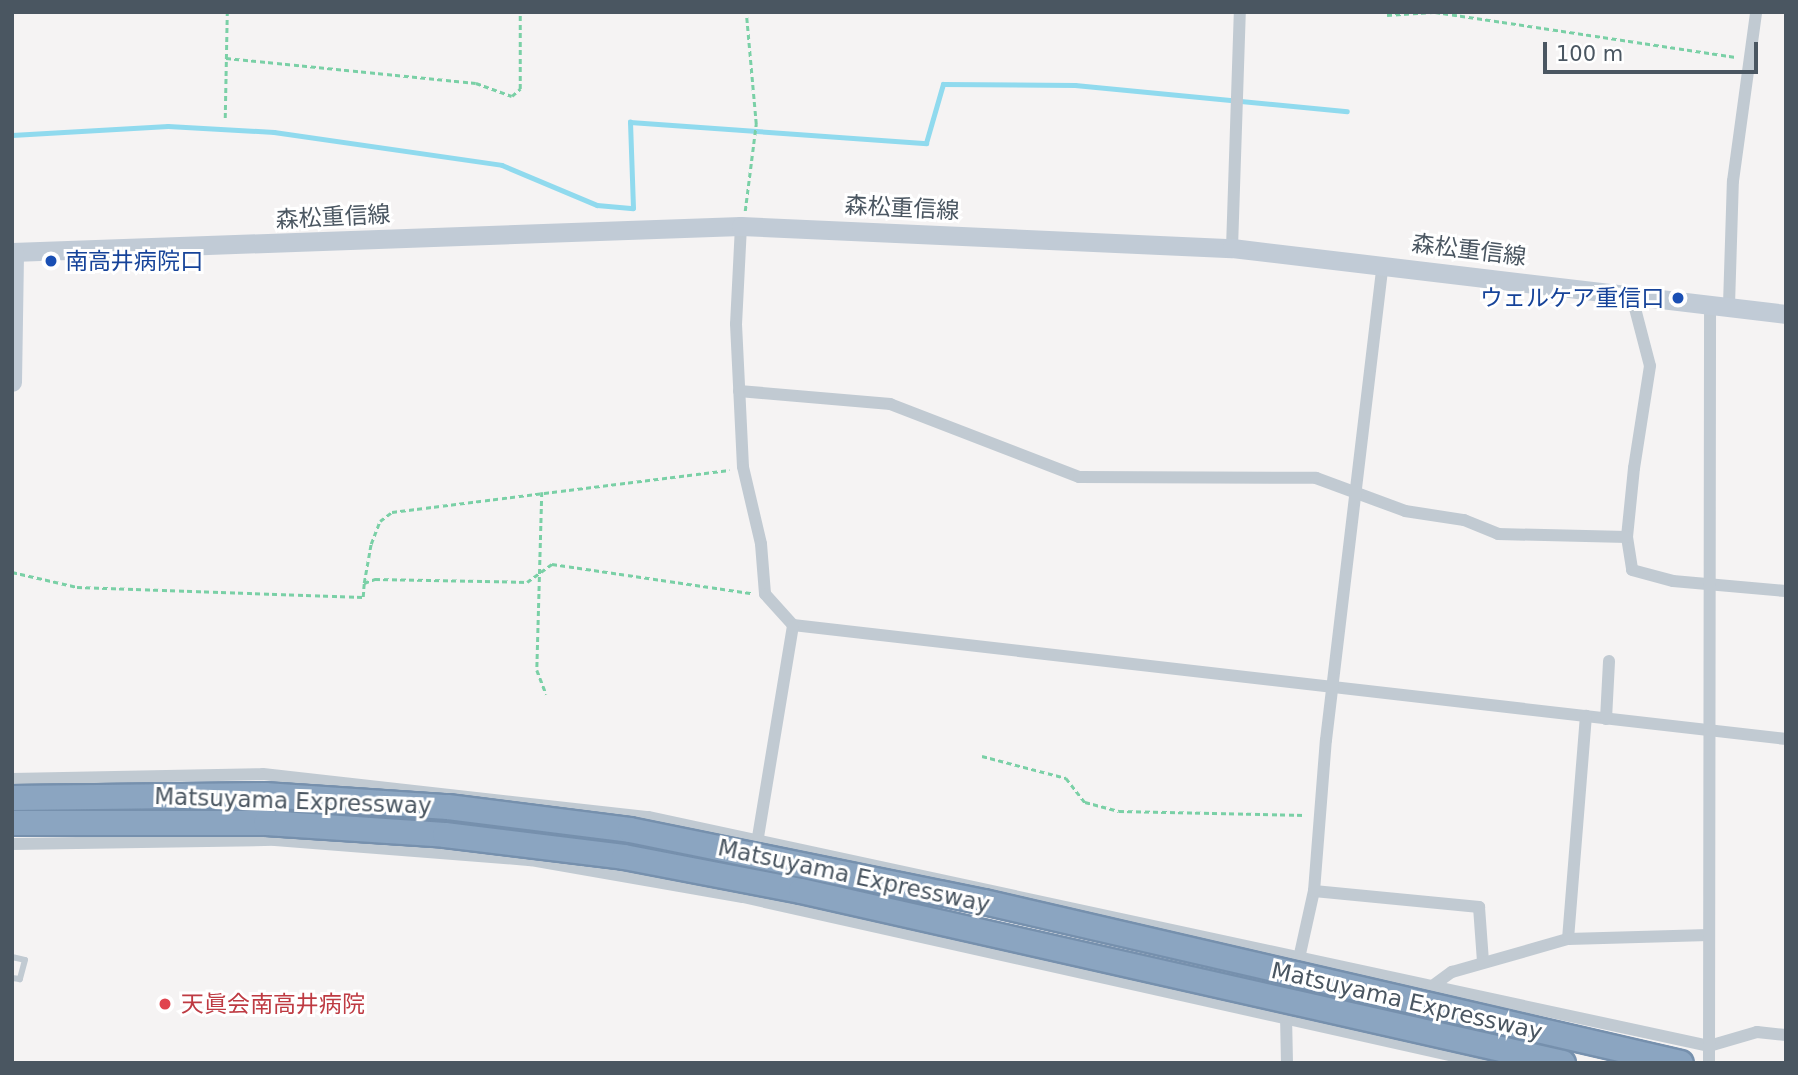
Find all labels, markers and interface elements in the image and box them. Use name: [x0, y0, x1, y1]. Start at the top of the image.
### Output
scale bar: [1546, 28, 1761, 72]
text: 100 m: [1556, 42, 1623, 66]
street label: 森松重信線: [844, 191, 960, 225]
street label: 森松重信線: [275, 200, 391, 234]
street label: 森松重信線: [1410, 229, 1528, 271]
place label: 南高井病院口: [65, 247, 203, 275]
marker: 南高井病院口: [43, 253, 59, 269]
place label: ウェルケア重信口: [1480, 284, 1664, 312]
marker: ウェルケア重信口: [1670, 290, 1686, 306]
street label: Matsuyama Expressway: [154, 782, 432, 820]
street label: Matsuyama Expressway: [715, 834, 993, 918]
street label: Matsuyama Expressway: [1269, 956, 1545, 1046]
place label: 天眞会南高井病院: [181, 990, 365, 1018]
marker: 天眞会南高井病院: [155, 994, 175, 1014]

